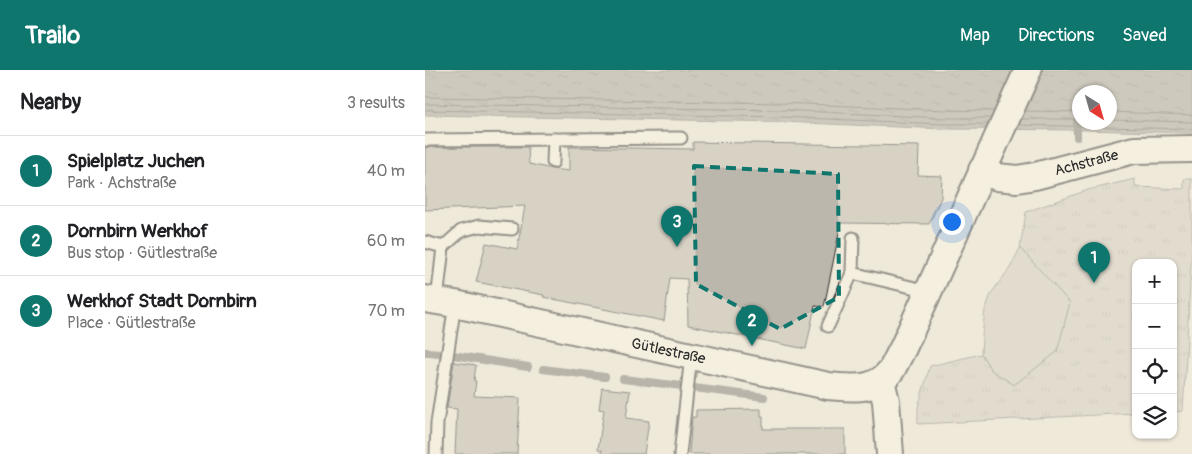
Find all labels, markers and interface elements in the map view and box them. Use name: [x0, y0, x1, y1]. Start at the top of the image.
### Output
text: Trailo: [25, 21, 80, 50]
text: Map: [960, 24, 990, 47]
text: Directions: [1018, 24, 1094, 47]
text: Saved: [1122, 24, 1167, 47]
north arrow: [1072, 85, 1117, 130]
text: Nearby: [20, 89, 81, 116]
text: 3 results: [347, 93, 405, 113]
street label: Achstraße: [1053, 145, 1121, 180]
text: Spielplatz Juchen: [67, 149, 205, 173]
text: 1: [33, 161, 39, 181]
text: 40 m: [367, 161, 405, 181]
text: Park · Achstraße: [67, 173, 177, 193]
pin: 3: [661, 206, 693, 247]
your location: [939, 209, 965, 235]
text: Dornbirn Werkhof: [67, 219, 208, 243]
text: 2: [32, 231, 40, 251]
text: 60 m: [367, 231, 405, 251]
pin: 1: [1078, 242, 1110, 283]
text: Bus stop · Gütlestraße: [67, 243, 217, 263]
map controls: [1132, 259, 1177, 439]
button: +: [1132, 259, 1177, 304]
text: Werkhof Stadt Dornbirn: [67, 289, 257, 313]
text: 3: [32, 301, 40, 321]
text: 70 m: [368, 301, 405, 321]
button: −: [1132, 304, 1177, 349]
pin: 2: [736, 305, 768, 346]
text: Place · Gütlestraße: [67, 313, 196, 333]
street label: Gütlestraße: [629, 334, 708, 369]
button: locate: [1132, 349, 1177, 394]
button: layers: [1132, 394, 1177, 439]

